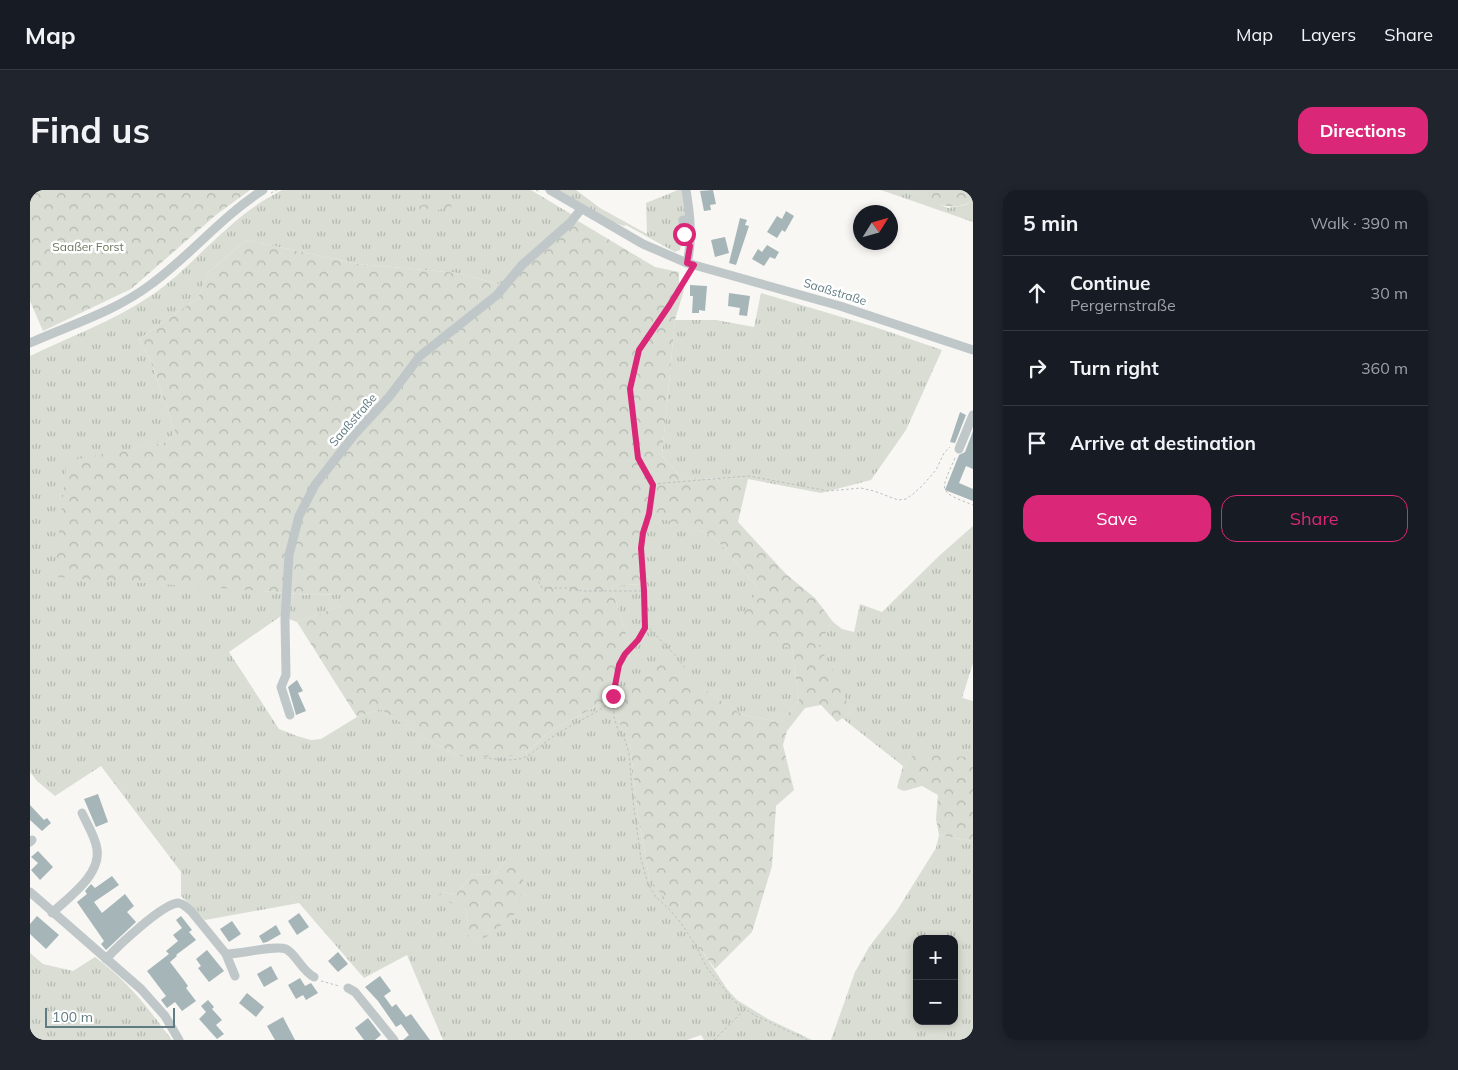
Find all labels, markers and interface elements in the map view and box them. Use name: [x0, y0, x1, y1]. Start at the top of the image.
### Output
text: Map: [25, 20, 76, 50]
text: Map: [1236, 23, 1273, 46]
text: Layers: [1301, 23, 1356, 46]
text: Share: [1384, 23, 1433, 46]
button: Directions: [1298, 107, 1428, 154]
text: Find us: [30, 108, 150, 152]
north arrow: [853, 205, 898, 250]
text: 5 min: [1023, 210, 1078, 236]
text: Walk · 390 m: [1310, 213, 1408, 233]
route start: [673, 223, 696, 246]
park label: Saaßer Forst: [52, 239, 124, 254]
text: Continue: [1070, 271, 1150, 295]
street label: Saaßstraße: [802, 275, 868, 308]
icon: ahead: [1023, 279, 1051, 307]
text: 30 m: [1371, 283, 1408, 303]
text: Pergernstraße: [1070, 295, 1176, 315]
icon: right: [1023, 354, 1051, 382]
text: Turn right: [1070, 356, 1159, 380]
text: 360 m: [1361, 358, 1408, 378]
street label: Saaßstraße: [326, 390, 380, 449]
icon: arrive: [1023, 429, 1051, 457]
text: Arrive at destination: [1070, 431, 1256, 455]
button: Save: [1023, 495, 1211, 542]
button: Share: [1221, 495, 1408, 542]
route end: [602, 685, 625, 708]
map controls: [913, 935, 958, 1025]
button: +: [913, 935, 958, 980]
button: −: [913, 980, 958, 1025]
scale bar: [45, 1005, 175, 1028]
text: 100 m: [52, 1008, 93, 1026]

